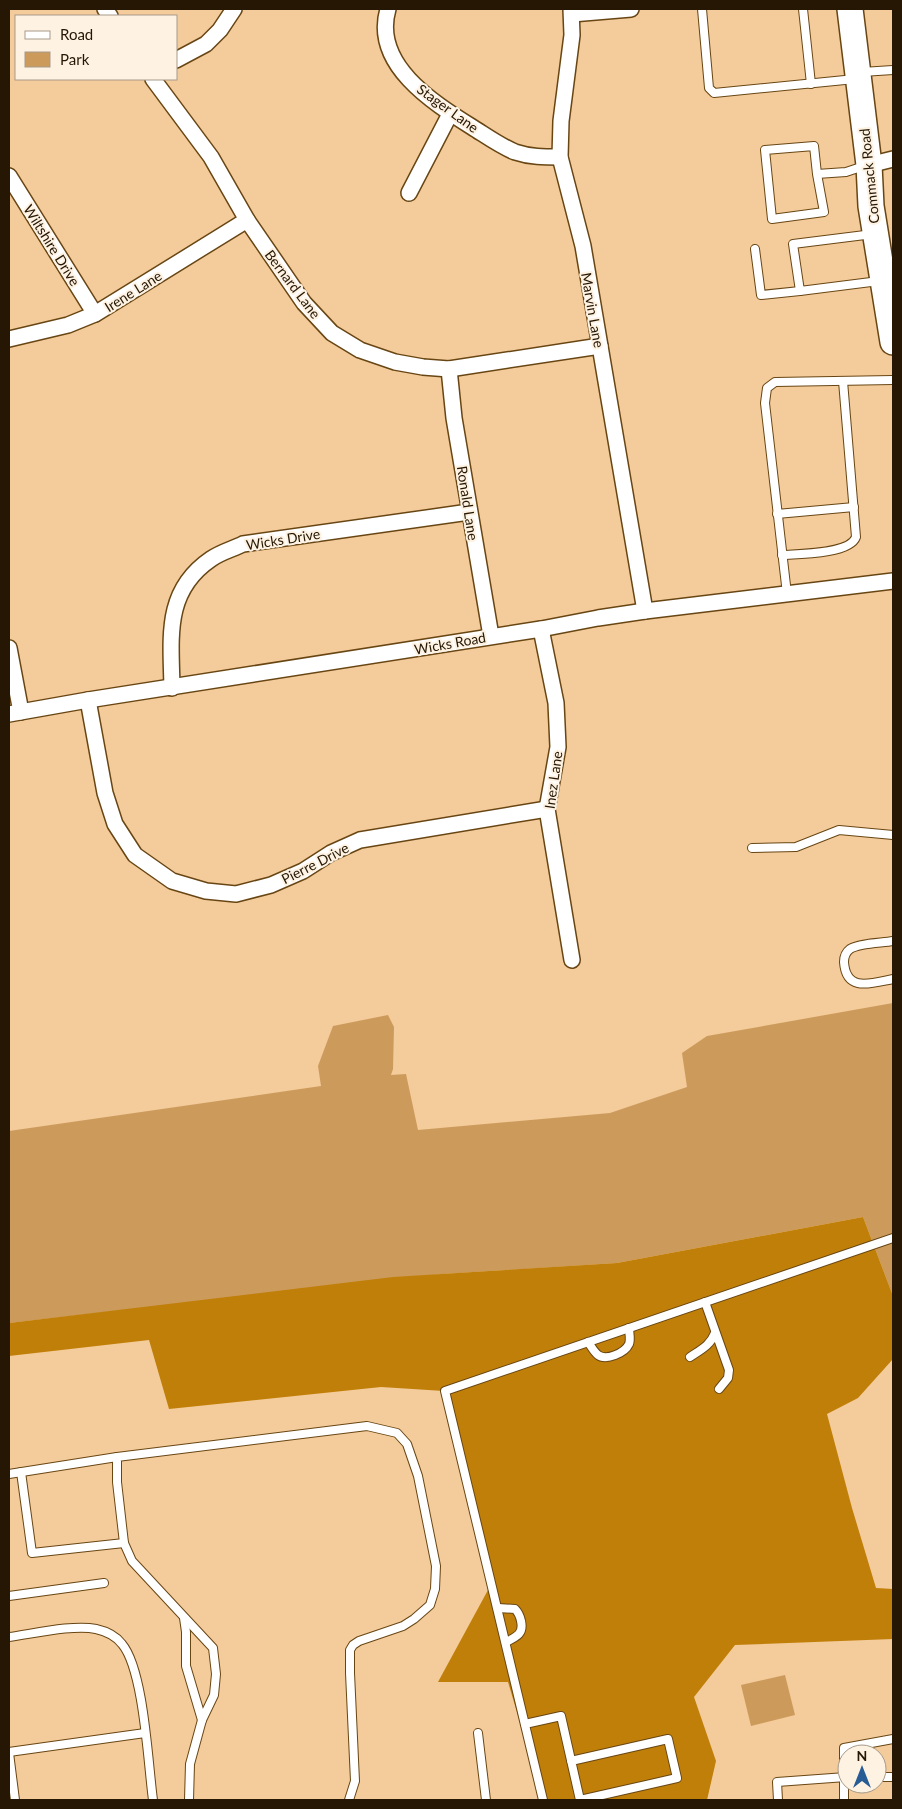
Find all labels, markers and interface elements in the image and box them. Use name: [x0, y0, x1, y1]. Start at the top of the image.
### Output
legend: [15, 15, 178, 80]
text: Road: [60, 25, 93, 43]
text: Park: [60, 50, 90, 68]
street label: Stager Lane: [414, 80, 482, 136]
street label: Commack Road: [856, 128, 882, 224]
street label: Wiltshire Drive: [20, 201, 84, 289]
street label: Bernard Lane: [262, 246, 324, 322]
street label: Irene Lane: [101, 267, 165, 315]
street label: Marvin Lane: [578, 271, 608, 349]
street label: Ronald Lane: [454, 465, 482, 541]
street label: Wicks Drive: [245, 525, 321, 553]
street label: Wicks Road: [413, 628, 487, 658]
street label: Inez Lane: [541, 750, 565, 810]
street label: Pierre Drive: [278, 839, 352, 887]
north arrow: [837, 1744, 887, 1794]
text: N: [857, 1747, 867, 1764]

